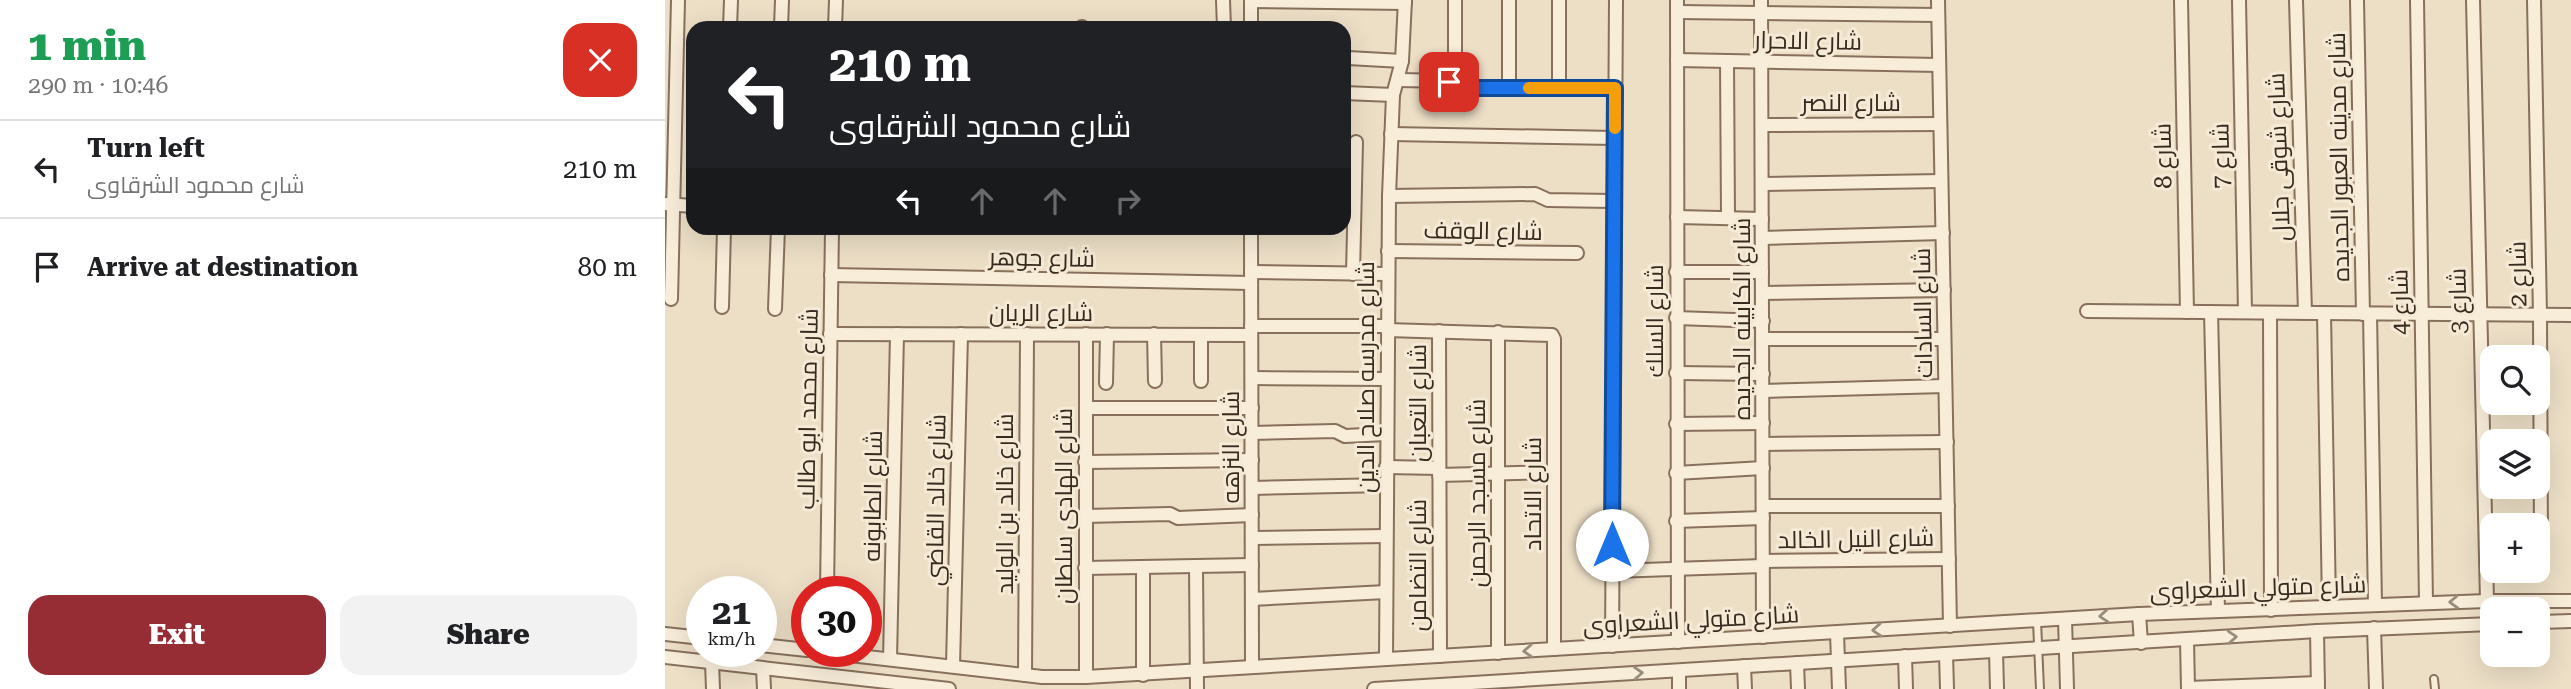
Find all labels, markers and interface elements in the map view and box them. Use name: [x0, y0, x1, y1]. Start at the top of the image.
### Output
text: 1 min: [28, 21, 146, 70]
button: close: [563, 23, 637, 97]
street label: شارع الاحرار: [1752, 26, 1862, 58]
street label: شارع مدينه العبور الجديده: [2323, 32, 2357, 282]
text: 210 m: [829, 36, 971, 93]
icon: left: [714, 49, 805, 140]
pin: [1419, 52, 1479, 112]
icon: arrive: [1430, 63, 1468, 101]
text: 290 m · 10:46: [28, 72, 168, 99]
street label: شارع شوقى جلال: [2262, 72, 2298, 242]
street label: شارع النصر: [1799, 89, 1901, 119]
text: شارع محمود الشرقاوى: [829, 107, 1132, 145]
street label: شارع 8: [2148, 123, 2180, 189]
street label: شارع 7: [2206, 123, 2238, 189]
text: Turn left: [87, 133, 205, 163]
icon: left: [28, 150, 66, 188]
text: 210 m: [563, 154, 637, 184]
text: شارع محمود الشرقاوى: [87, 172, 304, 199]
icon: left: [890, 182, 928, 220]
icon: ahead: [963, 182, 1001, 220]
icon: ahead: [1036, 182, 1074, 220]
icon: right: [1109, 182, 1147, 220]
street label: شارع الوقف: [1423, 216, 1543, 248]
street label: شارع الكابينه الجديده: [1728, 218, 1758, 420]
street label: شارع 2: [2503, 241, 2535, 307]
street label: شارع جوهر: [987, 243, 1095, 275]
icon: arrive: [28, 248, 66, 286]
street label: شارع السادات: [1908, 248, 1940, 378]
text: Arrive at destination: [87, 252, 358, 282]
text: 80 m: [578, 252, 637, 282]
street label: شارع مدرسه صلاح الدين: [1352, 261, 1382, 493]
street label: شارع السلك: [1641, 264, 1671, 378]
street label: شارع 3: [2443, 268, 2475, 334]
street label: شارع 4: [2385, 269, 2417, 335]
street label: شارع الريان: [989, 299, 1093, 329]
street label: شارع محمد ابو طالب: [792, 308, 826, 510]
street label: شارع التعبان: [1404, 344, 1434, 462]
map controls: [2480, 345, 2550, 667]
button: search: [2480, 345, 2550, 415]
street label: شارع النزهه: [1217, 391, 1247, 503]
street label: شارع مسجد الرحمن: [1463, 399, 1493, 587]
street label: شارع الهادى سلطان: [1050, 408, 1080, 604]
street label: شارع خالد بن الوليد: [991, 413, 1021, 595]
street label: شارع خالد القاضي: [921, 414, 955, 586]
button: layers: [2480, 429, 2550, 499]
street label: شارع الطابونه: [858, 430, 890, 562]
street label: شارع الاتحاد: [1519, 437, 1549, 551]
street label: شارع التضامن: [1404, 499, 1434, 631]
position arrow: [1575, 508, 1649, 582]
button: +: [2480, 513, 2550, 583]
street label: شارع النيل الخالد: [1777, 524, 1935, 556]
street label: شارع متولي الشعراوى: [2149, 570, 2367, 611]
speed limit sign: 30: [791, 576, 882, 667]
text: 21: [712, 592, 751, 633]
one-way arrow: [2448, 594, 2459, 609]
button: Exit: [28, 595, 326, 675]
button: Share: [340, 595, 637, 675]
button: −: [2480, 597, 2550, 667]
street label: شارع متولي الشعراوى: [1582, 600, 1800, 645]
one-way arrow: [2098, 608, 2109, 623]
one-way arrow: [1871, 623, 1882, 638]
text: km/h: [707, 628, 756, 649]
one-way arrow: [2226, 630, 2237, 645]
one-way arrow: [1522, 643, 1533, 658]
one-way arrow: [1632, 666, 1643, 681]

